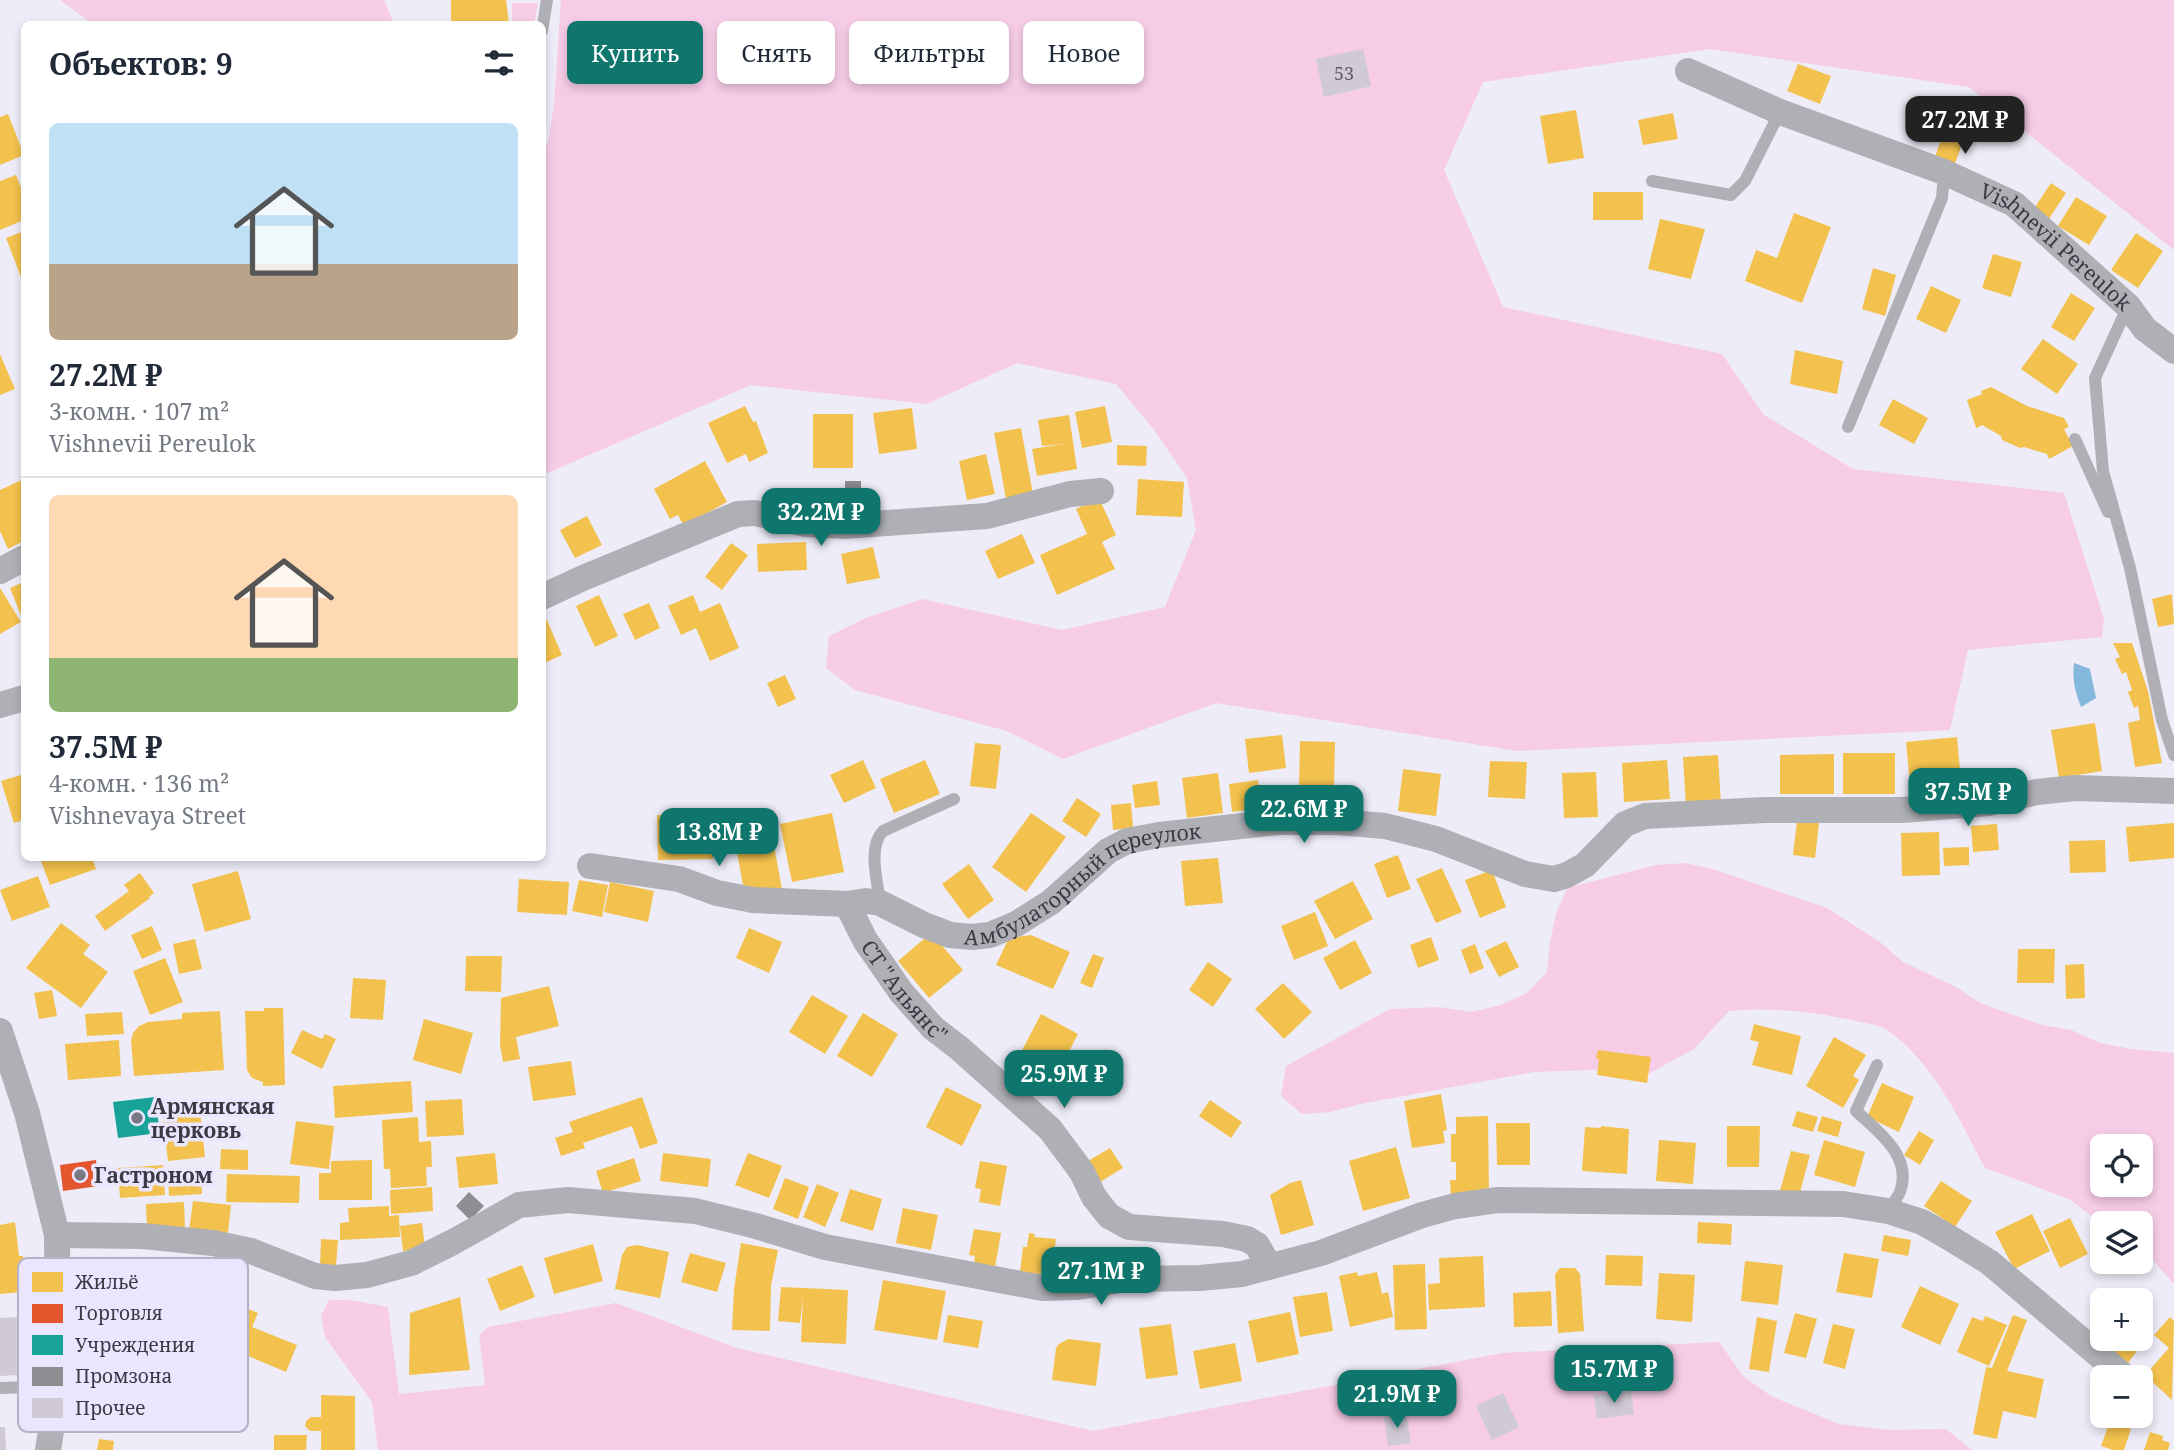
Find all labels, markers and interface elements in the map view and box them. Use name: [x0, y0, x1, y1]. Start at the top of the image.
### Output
chip: Купить: [567, 21, 703, 84]
chip: Снять: [717, 21, 835, 84]
chip: Фильтры: [849, 21, 1009, 84]
chip: Новое: [1023, 21, 1144, 84]
text: Объектов: 9: [49, 43, 233, 84]
icon: filters: [480, 44, 518, 82]
house number: 53: [1334, 61, 1354, 85]
pin: 27.2M ₽: [1900, 96, 2030, 156]
text: 27.2M ₽: [1921, 103, 2009, 135]
icon: home: [221, 168, 347, 294]
street label: Vishnevii Pereulok: [1976, 176, 2138, 317]
text: 27.2M ₽: [49, 354, 163, 395]
text: 3-комн. · 107 m²: [49, 395, 229, 427]
text: Vishnevii Pereulok: [49, 427, 256, 459]
pin: 32.2M ₽: [756, 489, 886, 548]
text: 32.2M ₽: [777, 495, 865, 527]
icon: home: [221, 540, 347, 666]
text: 37.5M ₽: [49, 726, 163, 767]
text: 4-комн. · 136 m²: [49, 767, 229, 799]
pin: 37.5M ₽: [1903, 768, 2033, 828]
text: 37.5M ₽: [1924, 775, 2012, 807]
pin: 22.6M ₽: [1239, 786, 1369, 845]
text: 22.6M ₽: [1260, 792, 1348, 824]
text: Vishnevaya Street: [49, 799, 246, 831]
pin: 13.8M ₽: [654, 808, 784, 868]
text: 13.8M ₽: [675, 815, 763, 847]
street label: Амбулаторный переулок: [963, 816, 1203, 952]
street label: СТ "Альянс": [855, 934, 954, 1048]
pin: 25.9M ₽: [999, 1050, 1129, 1110]
text: 25.9M ₽: [1020, 1057, 1108, 1089]
place label: Армянская церковь: [151, 1092, 275, 1144]
marker: Армянская церковь: [129, 1110, 145, 1126]
map controls: [2090, 1134, 2153, 1428]
button: locate: [2090, 1134, 2153, 1197]
place label: Гастроном: [94, 1161, 213, 1189]
marker: Гастроном: [72, 1167, 88, 1183]
button: layers: [2090, 1211, 2153, 1274]
pin: 27.1M ₽: [1036, 1248, 1166, 1307]
text: 27.1M ₽: [1057, 1254, 1145, 1286]
legend: [18, 1258, 248, 1432]
text: Жильё: [74, 1269, 138, 1295]
button: +: [2090, 1288, 2153, 1351]
text: Торговля: [75, 1300, 163, 1326]
text: Учреждения: [75, 1332, 195, 1358]
pin: 15.7M ₽: [1549, 1346, 1679, 1405]
text: 15.7M ₽: [1570, 1352, 1658, 1384]
text: Промзона: [75, 1363, 172, 1389]
button: −: [2090, 1365, 2153, 1428]
pin: 21.9M ₽: [1332, 1370, 1462, 1430]
text: 21.9M ₽: [1353, 1377, 1441, 1409]
text: Прочее: [75, 1395, 145, 1421]

